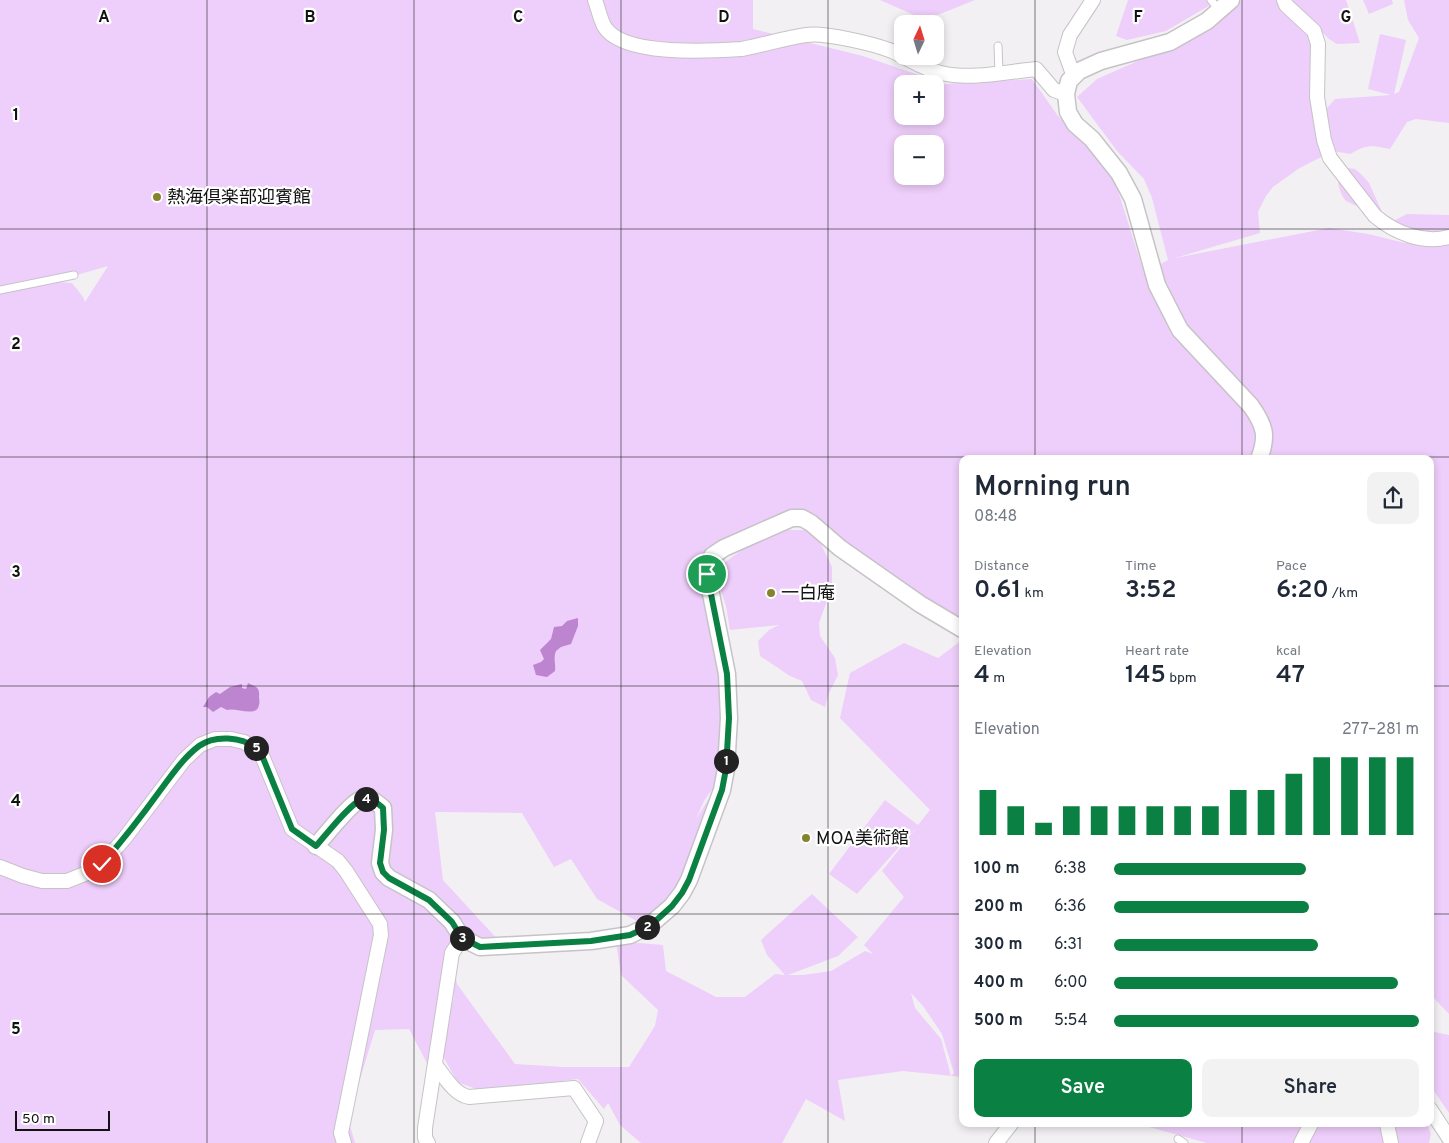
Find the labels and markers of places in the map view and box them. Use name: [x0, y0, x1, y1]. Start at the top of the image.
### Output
place label: 熱海倶楽部迎賓館: [167, 187, 311, 210]
marker: 熱海倶楽部迎賓館: [151, 191, 163, 203]
pin: [686, 553, 728, 595]
place label: 一白庵: [781, 583, 835, 606]
marker: 一白庵: [765, 587, 777, 599]
pin: 5: [244, 736, 268, 760]
pin: 1: [714, 748, 738, 774]
pin: 4: [354, 786, 378, 812]
place label: MOA美術館: [816, 828, 909, 851]
marker: MOA美術館: [800, 832, 812, 844]
pin: [81, 843, 123, 885]
pin: 2: [634, 914, 660, 940]
pin: 3: [450, 926, 474, 950]

